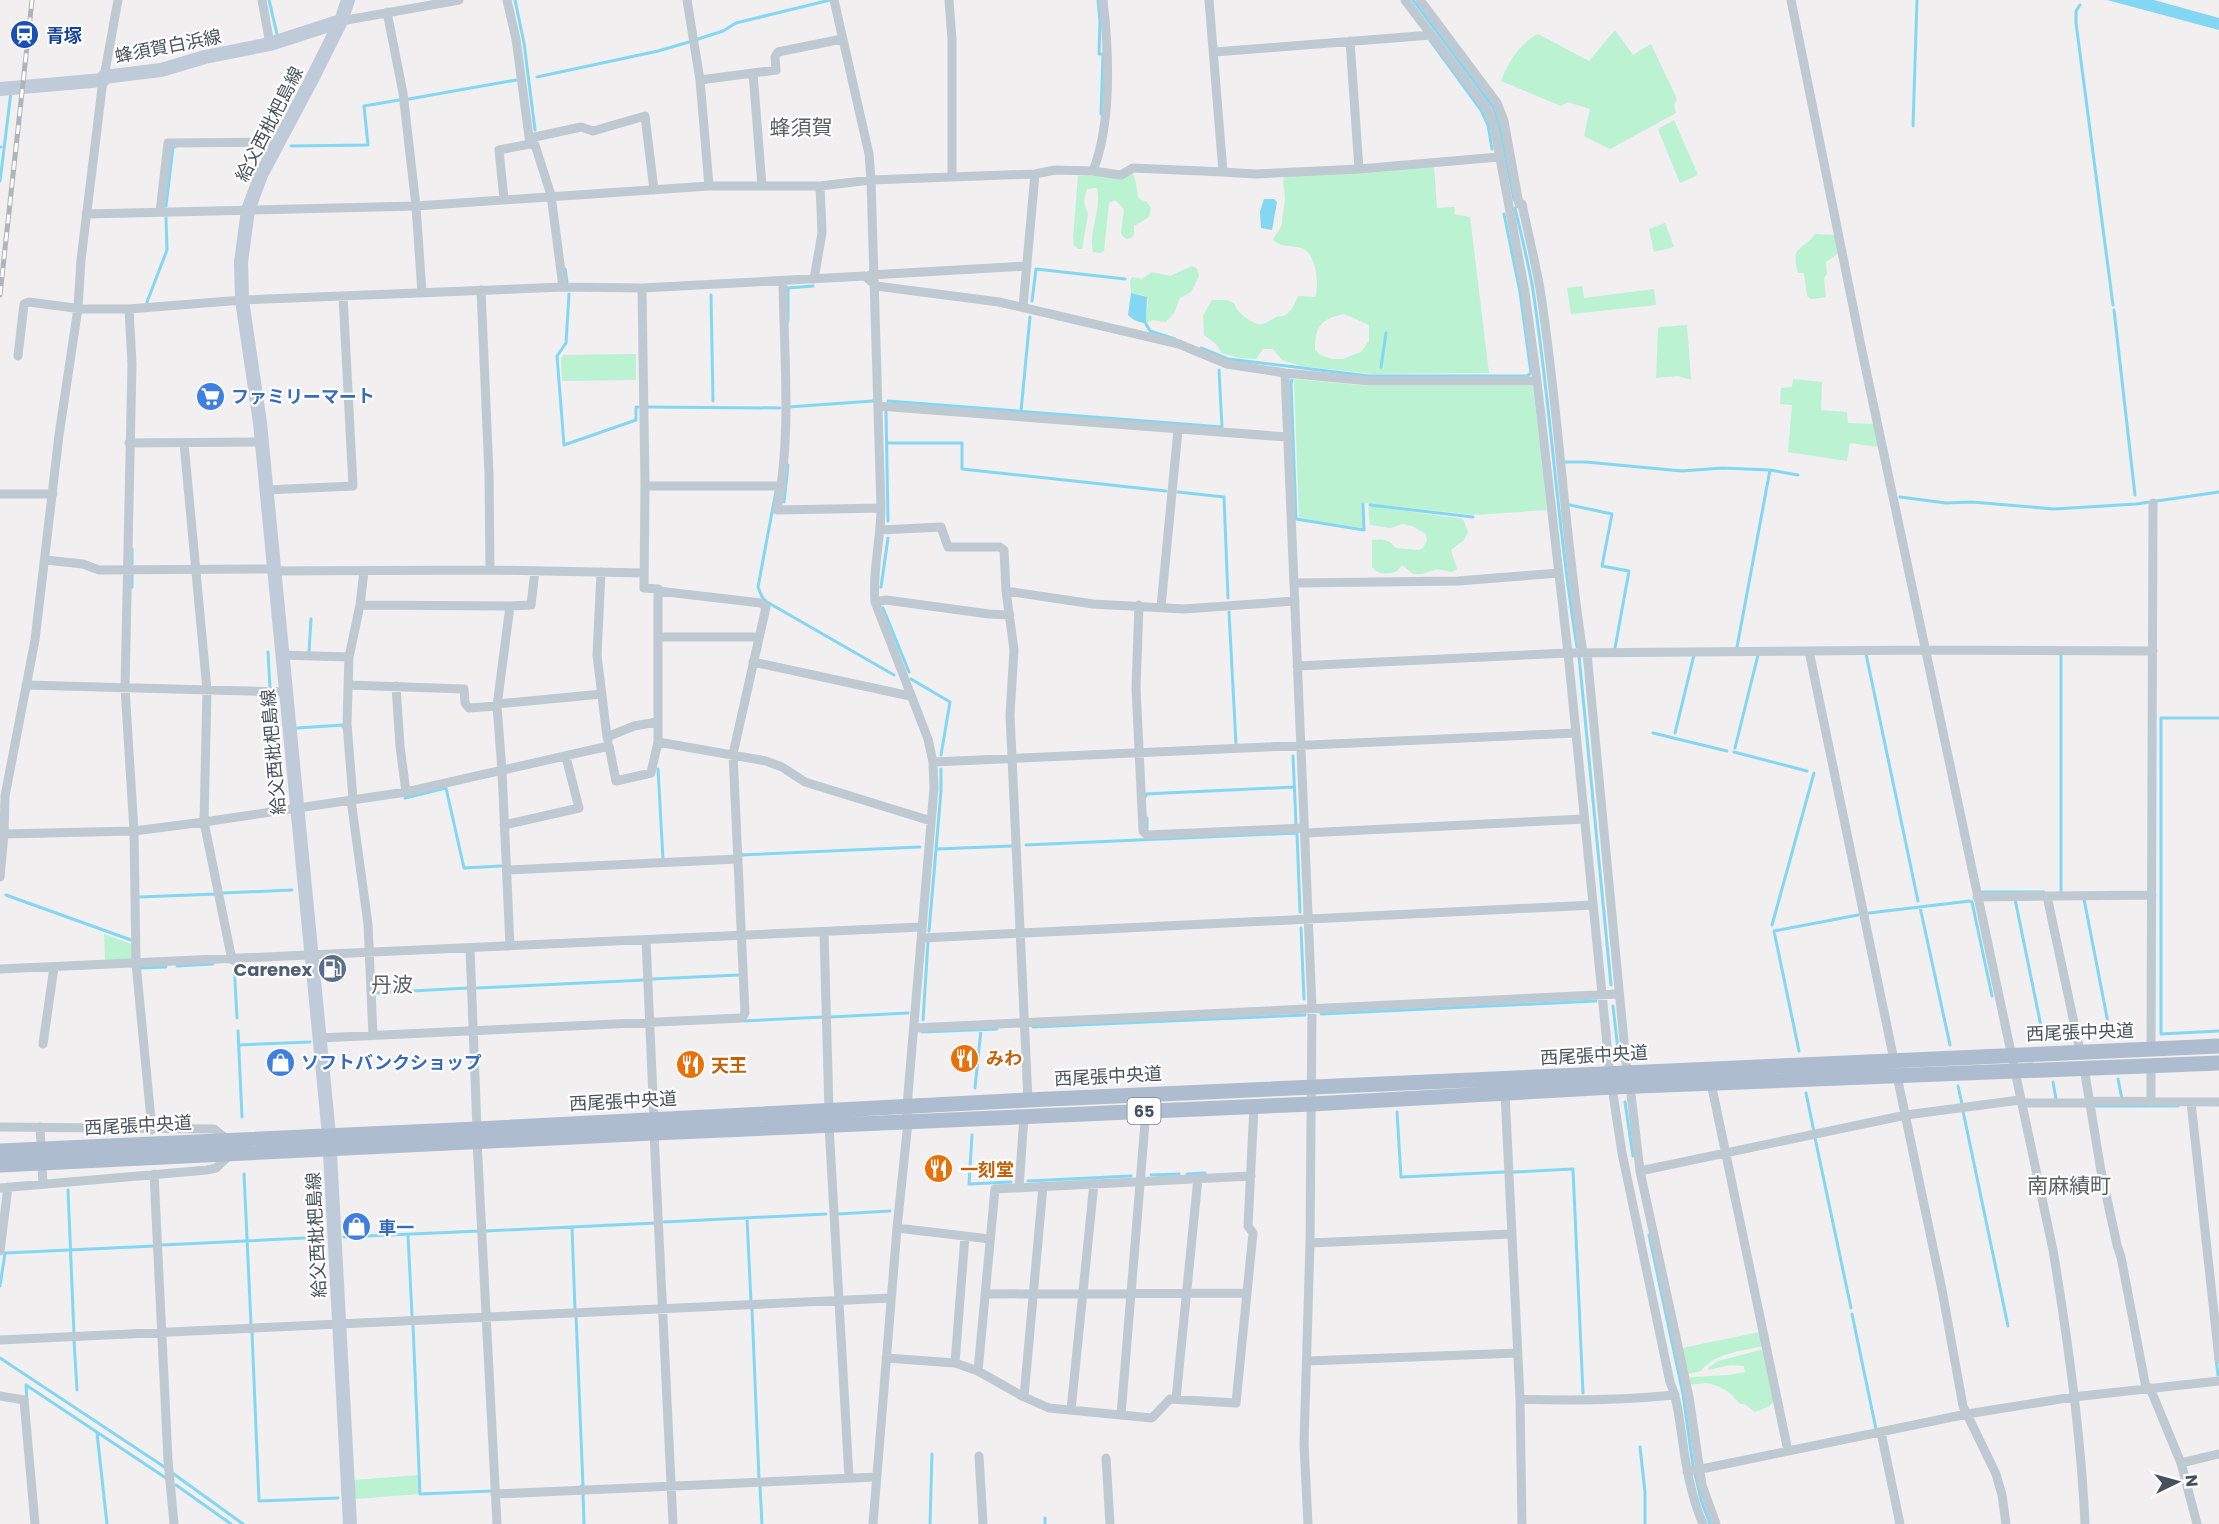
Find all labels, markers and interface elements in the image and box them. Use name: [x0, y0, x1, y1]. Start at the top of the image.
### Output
station icon: 青塚: [9, 19, 41, 51]
place label: 青塚: [46, 23, 82, 48]
street label: 蜂須賀白浜線: [113, 23, 223, 69]
street label: 給父西枇杷島線: [229, 62, 309, 186]
district label: 蜂須賀: [770, 113, 833, 142]
supermarket icon: ファミリーマート: [194, 380, 226, 412]
place label: ファミリーマート: [231, 384, 375, 409]
street label: 給父西枇杷島線: [255, 688, 291, 816]
fuel station icon: Carenex: [317, 953, 349, 985]
place label: Carenex: [233, 957, 312, 982]
district label: 丹波: [371, 970, 413, 999]
street label: 西尾張中央道: [2026, 1018, 2134, 1046]
street label: 西尾張中央道: [1539, 1040, 1649, 1070]
restaurant icon: みわ: [949, 1042, 981, 1074]
shop icon: ソフトバンクショップ: [264, 1046, 296, 1078]
place label: みわ: [986, 1046, 1022, 1071]
restaurant icon: 天王: [674, 1049, 706, 1081]
place label: ソフトバンクショップ: [301, 1050, 482, 1075]
place label: 天王: [711, 1053, 747, 1078]
street label: 西尾張中央道: [1053, 1061, 1163, 1091]
street label: 西尾張中央道: [568, 1086, 678, 1116]
road number: 65: [1128, 1098, 1160, 1124]
street label: 西尾張中央道: [83, 1110, 193, 1140]
restaurant icon: 一刻堂: [923, 1153, 955, 1185]
place label: 一刻堂: [960, 1157, 1014, 1182]
street label: 給父西枇杷島線: [300, 1171, 332, 1299]
district label: 南麻績町: [2027, 1171, 2111, 1200]
shop icon: 車一: [341, 1211, 373, 1243]
place label: 車一: [378, 1215, 414, 1240]
north arrow: [2147, 1452, 2207, 1512]
text: N: [2179, 1474, 2203, 1488]

